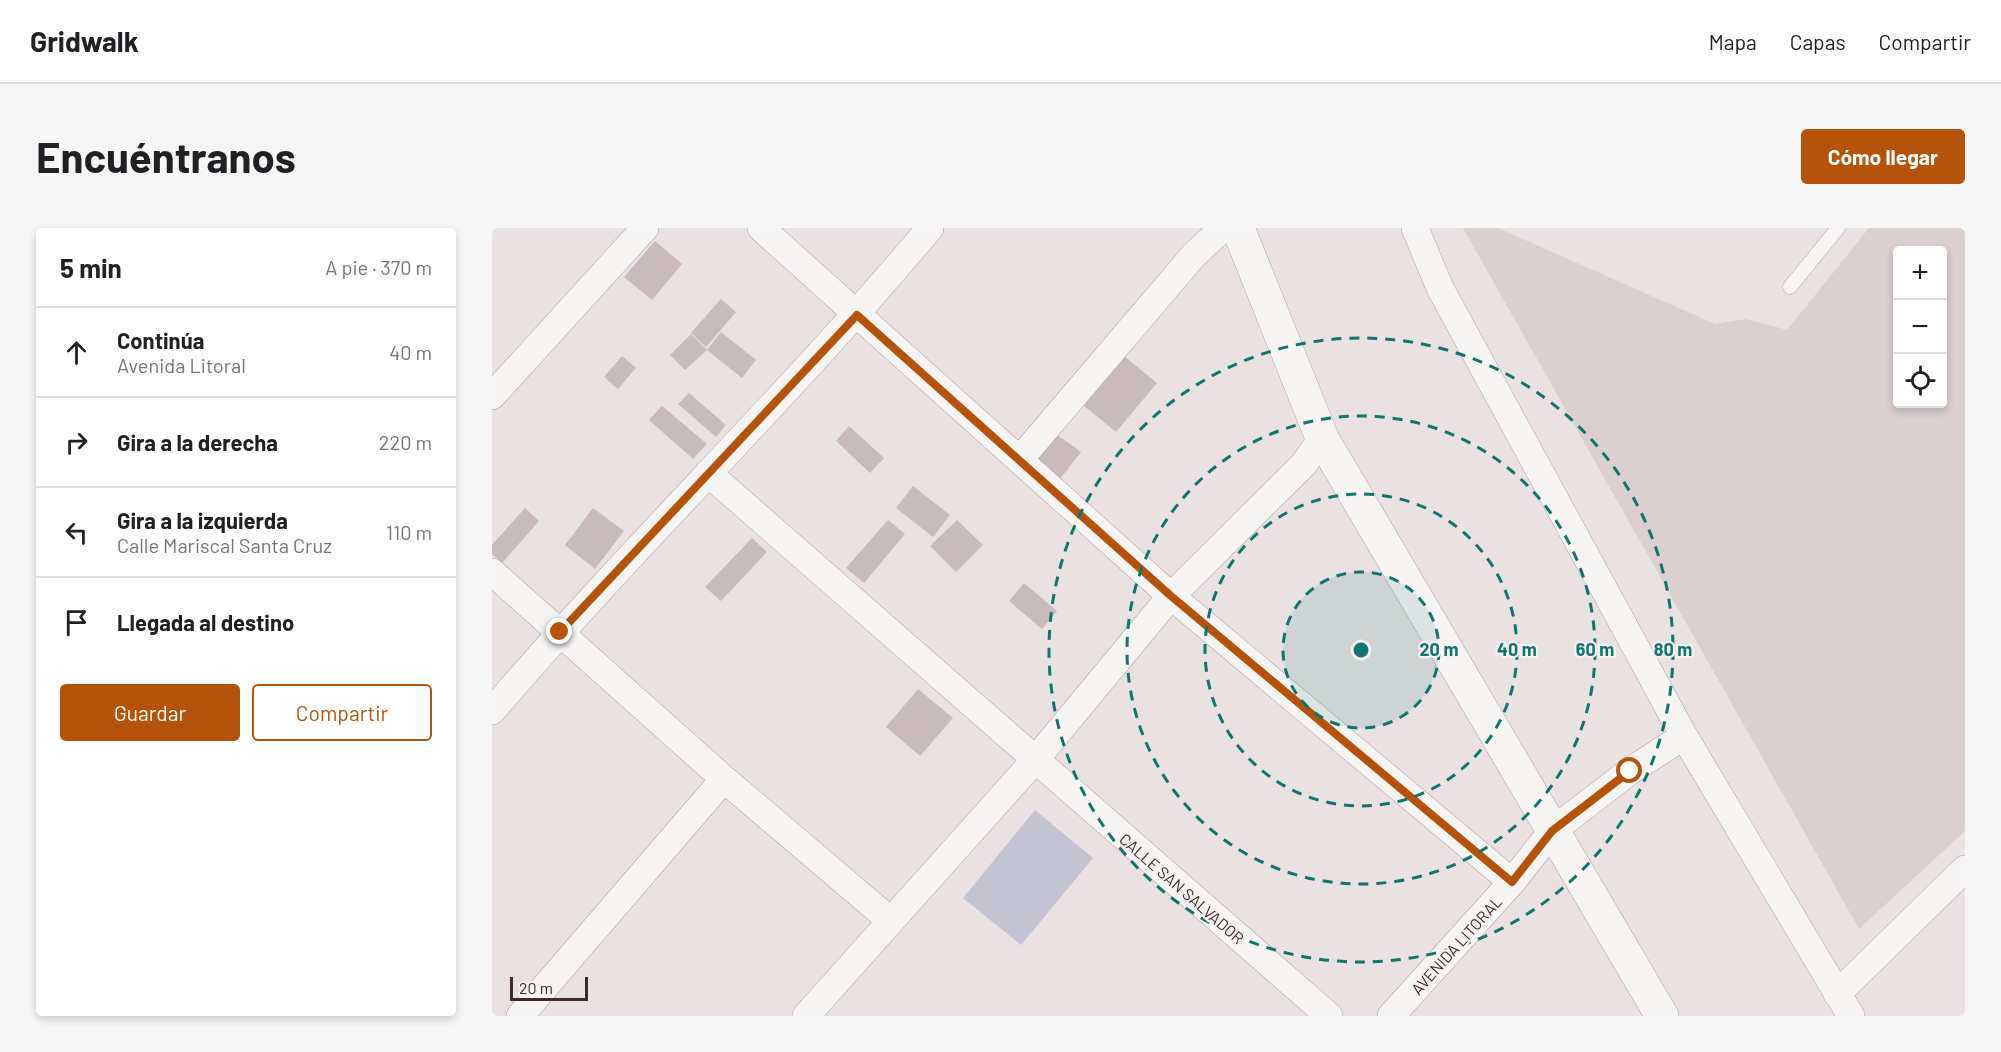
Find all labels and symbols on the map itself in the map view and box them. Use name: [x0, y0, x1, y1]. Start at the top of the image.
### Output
route end: [546, 618, 572, 644]
text: 20 m: [1420, 638, 1458, 660]
text: 40 m: [1497, 638, 1537, 660]
text: 60 m: [1576, 638, 1614, 660]
text: 80 m: [1654, 638, 1692, 660]
centre of rings: [1351, 640, 1371, 660]
route start: [1616, 757, 1642, 783]
street label: CALLE SAN SALVADOR: [1116, 829, 1248, 947]
street label: AVENIDA LITORAL: [1407, 892, 1505, 998]
scale bar: [510, 974, 588, 1002]

